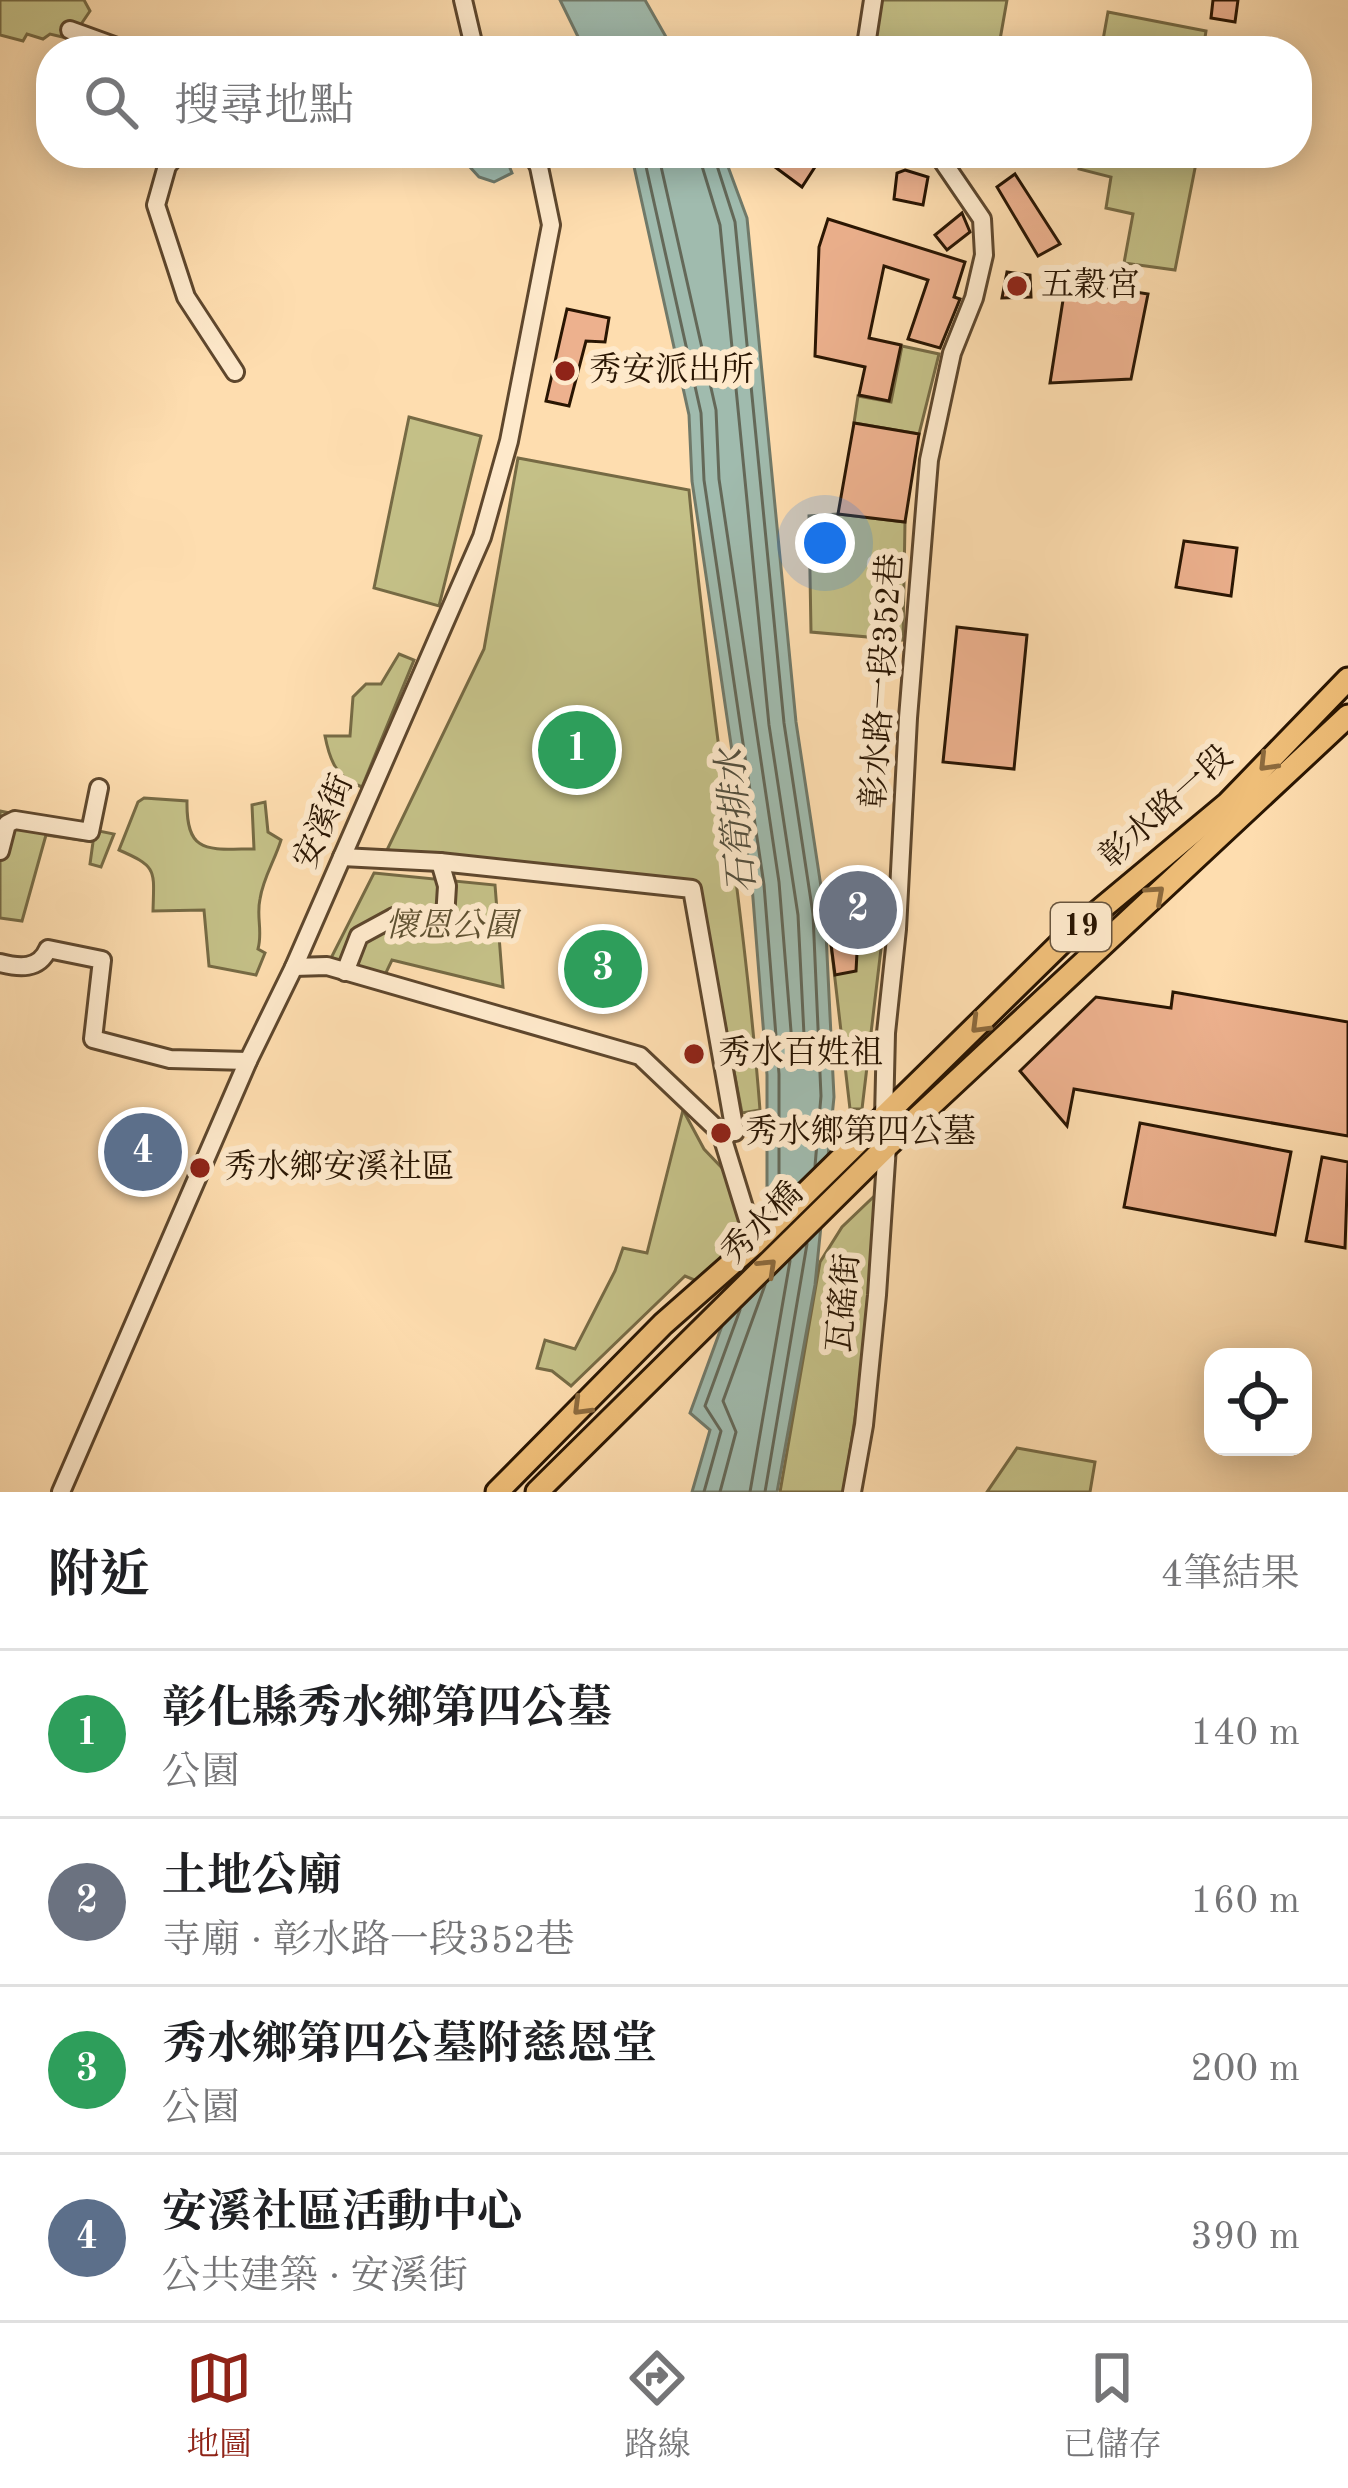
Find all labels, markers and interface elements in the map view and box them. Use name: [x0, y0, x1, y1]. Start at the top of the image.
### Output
search box: [36, 36, 1312, 168]
icon: search: [78, 69, 144, 135]
text: 搜尋地點: [174, 86, 354, 131]
place label: 五穀宮: [1041, 267, 1140, 303]
marker: 五穀宮: [1004, 273, 1030, 299]
place label: 秀安派出所: [589, 352, 754, 388]
marker: 秀安派出所: [552, 358, 578, 384]
your location: [795, 513, 855, 573]
street label: 彰水路一段352巷: [855, 552, 909, 810]
pin: 1: [538, 705, 616, 795]
street label: 彰水路一段: [1092, 738, 1239, 875]
water label: 石筍排水: [711, 745, 763, 895]
one-way arrow: [1259, 749, 1281, 771]
street label: 安溪街: [287, 769, 360, 874]
pin: 2: [819, 865, 897, 955]
one-way arrow: [1143, 886, 1164, 908]
road number: 19: [1051, 903, 1111, 951]
park label: 懷恩公園: [385, 908, 522, 944]
pin: 3: [564, 924, 642, 1014]
one-way arrow: [971, 1011, 993, 1033]
place label: 秀水百姓祖: [718, 1035, 883, 1071]
marker: 秀水百姓祖: [681, 1041, 707, 1067]
pin: 4: [104, 1107, 182, 1197]
place label: 秀水鄉第四公墓: [745, 1114, 976, 1150]
marker: 秀水鄉第四公墓: [708, 1120, 734, 1146]
place label: 秀水鄉安溪社區: [224, 1149, 455, 1185]
marker: 秀水鄉安溪社區: [187, 1155, 213, 1181]
street label: 秀水橋: [714, 1175, 810, 1271]
street label: 瓦磘街: [821, 1252, 866, 1354]
one-way arrow: [754, 1259, 776, 1281]
map controls: [1204, 1348, 1312, 1456]
button: locate: [1204, 1348, 1312, 1456]
one-way arrow: [573, 1393, 595, 1415]
text: 附近: [48, 1552, 150, 1603]
text: 4筆結果: [1160, 1556, 1300, 1595]
text: 彰化縣秀水鄉第四公墓: [162, 1688, 612, 1733]
text: 1: [76, 1714, 98, 1753]
text: 140 m: [1190, 1714, 1300, 1753]
text: 公園: [162, 1754, 240, 1793]
text: 土地公廟: [162, 1856, 342, 1901]
text: 2: [76, 1882, 98, 1921]
text: 160 m: [1190, 1882, 1300, 1921]
text: 寺廟 · 彰水路一段352巷: [162, 1922, 575, 1961]
text: 秀水鄉第四公墓附慈恩堂: [162, 2024, 657, 2069]
text: 3: [76, 2050, 98, 2089]
text: 200 m: [1190, 2050, 1300, 2089]
text: 公園: [162, 2090, 240, 2129]
text: 安溪社區活動中心: [162, 2192, 522, 2237]
text: 4: [76, 2218, 98, 2257]
text: 390 m: [1190, 2218, 1300, 2257]
text: 公共建築 · 安溪街: [162, 2258, 468, 2297]
tab: 地圖: [186, 2345, 252, 2467]
tab: 路線: [624, 2345, 690, 2467]
tab: 已儲存: [1063, 2345, 1162, 2467]

